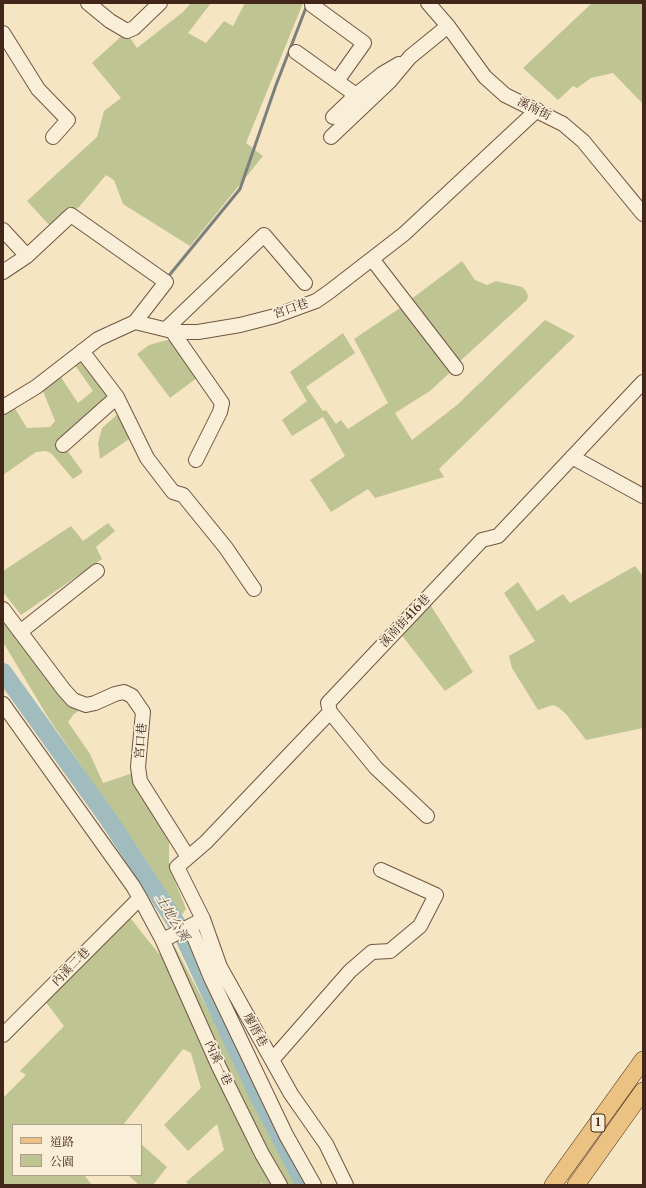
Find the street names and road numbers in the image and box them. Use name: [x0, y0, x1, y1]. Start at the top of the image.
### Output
street label: 溪南街: [515, 94, 553, 124]
street label: 宮口巷: [272, 296, 310, 322]
street label: 溪南街416巷: [377, 592, 433, 650]
street label: 宮口巷: [132, 722, 150, 760]
street label: 內溪二巷: [49, 945, 93, 989]
street label: 廖厝巷: [240, 1011, 270, 1049]
street label: 內溪一巷: [201, 1038, 235, 1088]
road number: 1: [591, 1114, 605, 1132]

